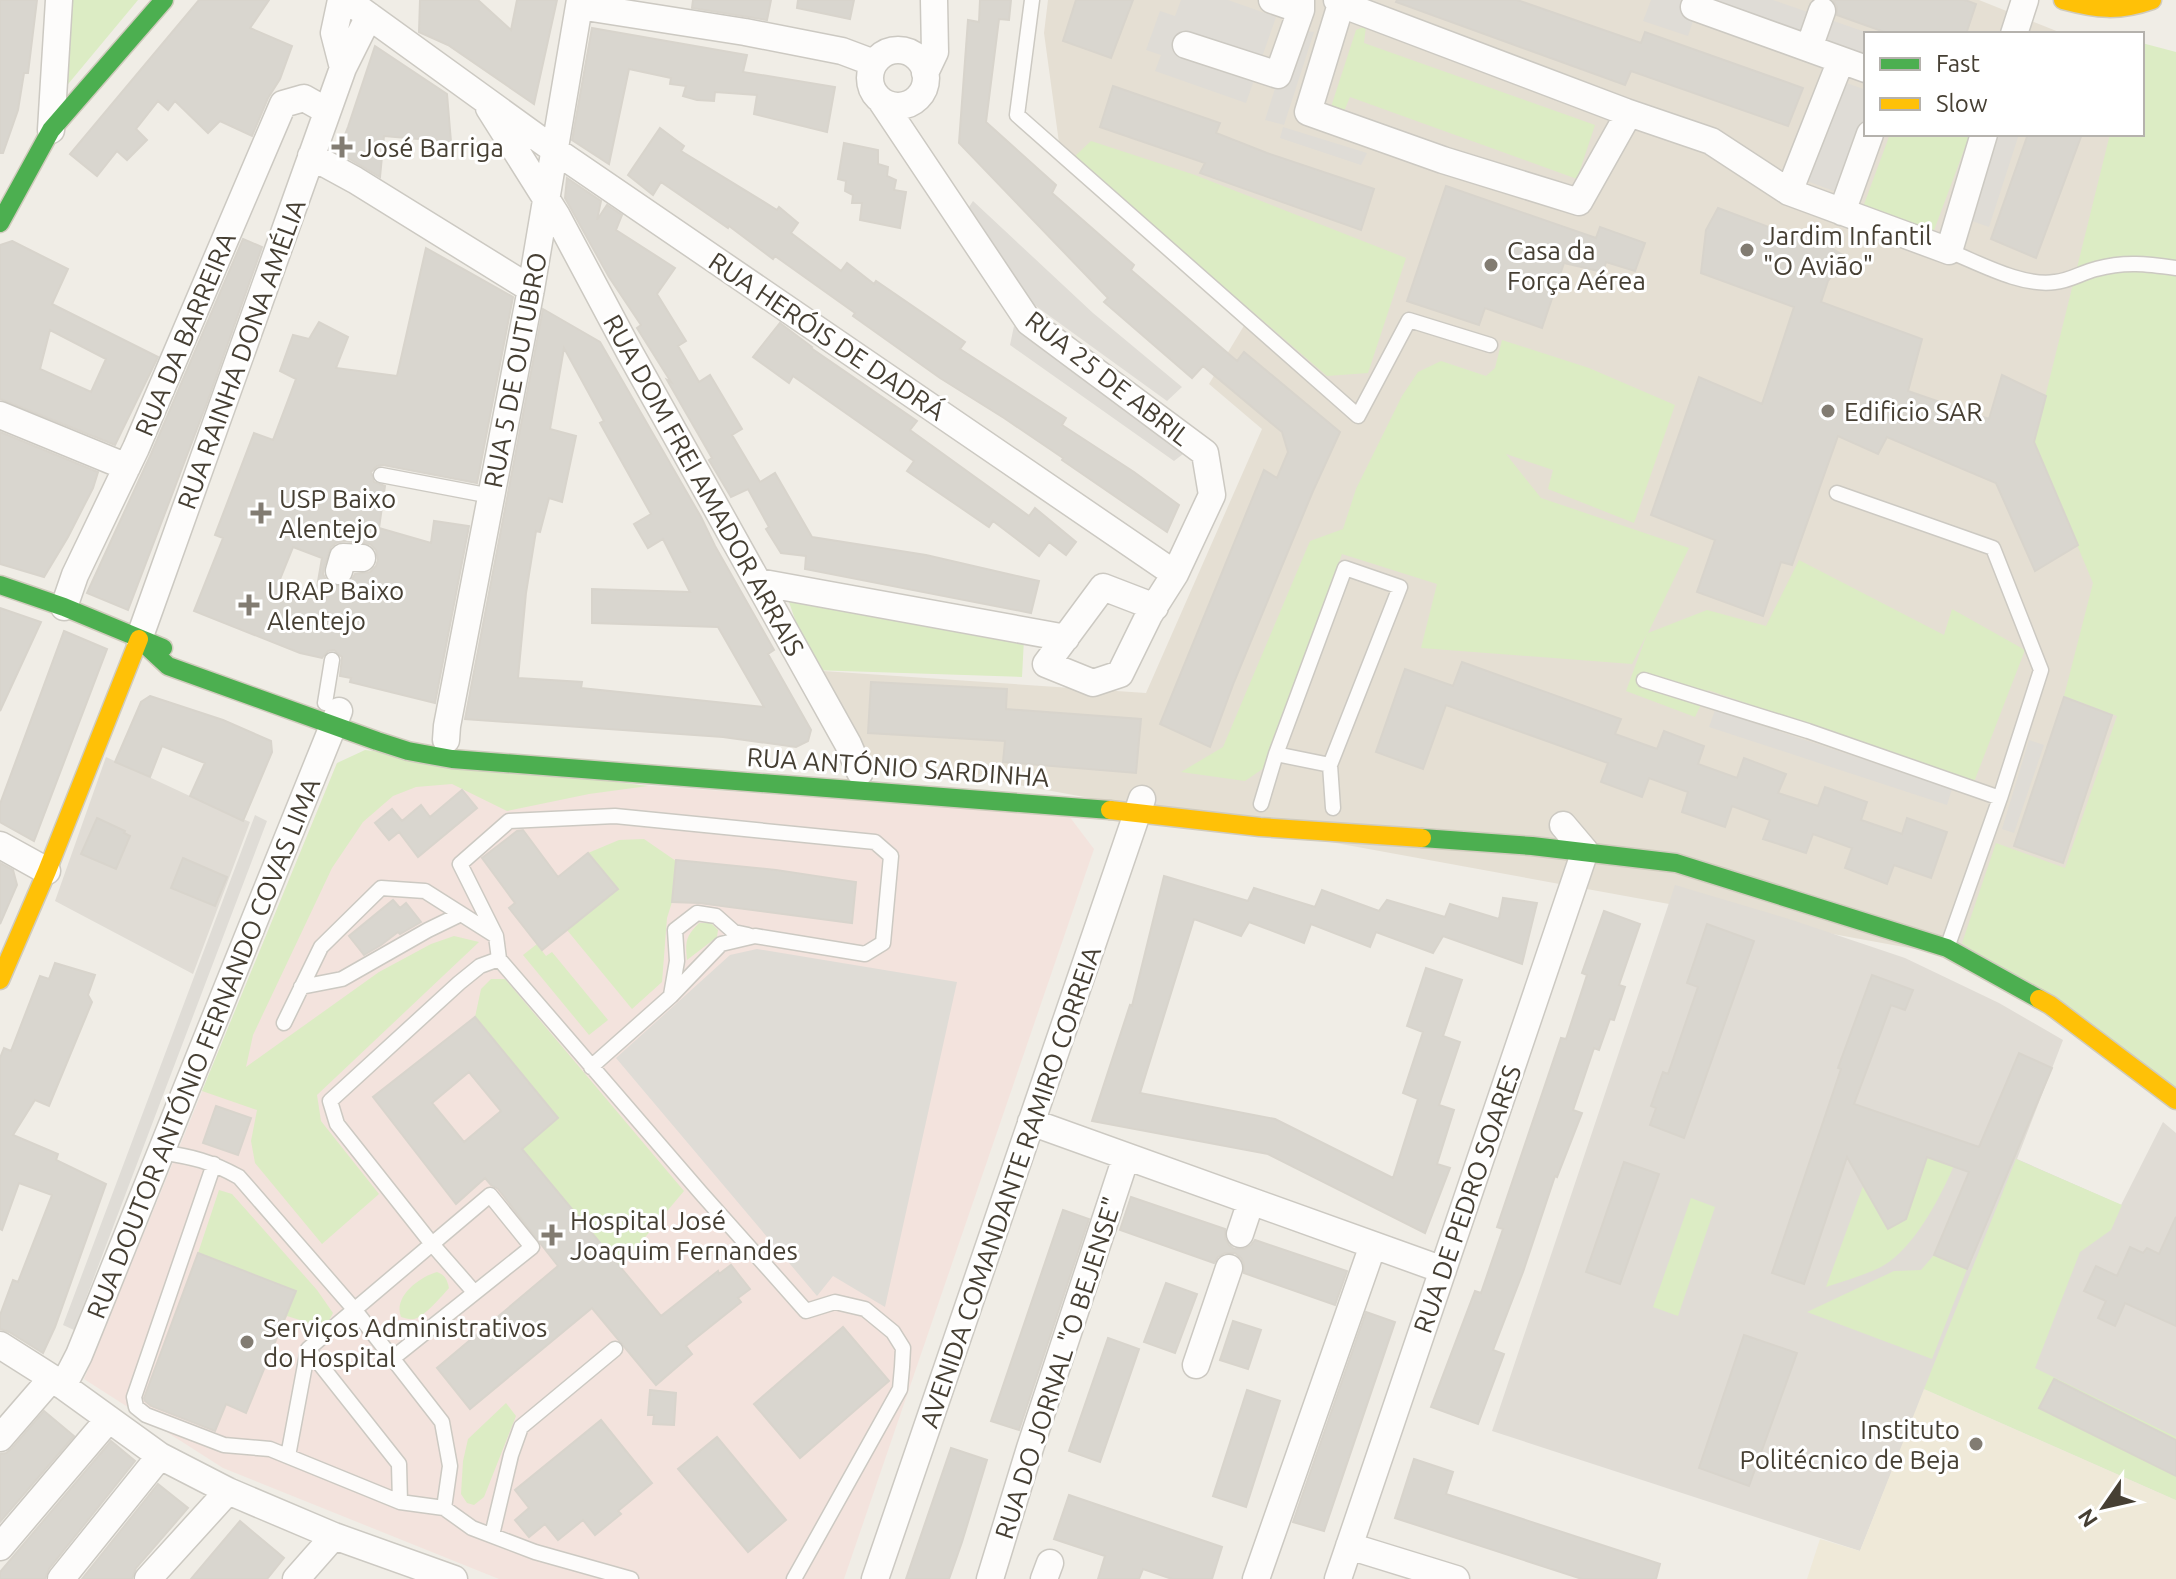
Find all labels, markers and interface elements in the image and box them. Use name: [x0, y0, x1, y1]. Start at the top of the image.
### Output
legend: [1864, 32, 2144, 136]
text: Fast: [1936, 50, 1980, 77]
text: Slow: [1936, 90, 1988, 117]
place label: José Barriga: [360, 133, 504, 162]
marker: José Barriga: [331, 136, 353, 158]
street label: RUA RAINHA DONA AMÉLIA: [170, 195, 311, 513]
place label: Jardim Infantil "O Avião": [1763, 221, 1932, 280]
street label: RUA DA BARREIRA: [129, 228, 241, 440]
place label: Casa da Força Aérea: [1507, 236, 1646, 295]
marker: Jardim Infantil "O Avião": [1738, 241, 1756, 259]
street label: RUA HERÓIS DE DADRÁ: [704, 245, 951, 426]
street label: RUA 5 DE OUTUBRO: [478, 250, 552, 490]
marker: Casa da Força Aérea: [1482, 256, 1500, 274]
street label: RUA 25 DE ABRIL: [1020, 305, 1196, 451]
street label: RUA DOM FREI AMADOR ARRAIS: [598, 309, 810, 661]
place label: Edificio SAR: [1844, 397, 1982, 426]
marker: Edificio SAR: [1819, 402, 1837, 420]
place label: USP Baixo Alentejo: [279, 484, 396, 543]
marker: USP Baixo Alentejo: [250, 502, 272, 524]
place label: URAP Baixo Alentejo: [267, 576, 404, 635]
marker: URAP Baixo Alentejo: [238, 594, 260, 616]
street label: RUA ANTÓNIO SARDINHA: [746, 742, 1050, 792]
street label: RUA DOUTOR ANTÓNIO FERNANDO COVAS LIMA: [81, 773, 325, 1323]
street label: AVENIDA COMANDANTE RAMIRO CORREIA: [914, 942, 1106, 1431]
street label: RUA DE PEDRO SOARES: [1407, 1061, 1527, 1337]
street label: RUA DO JORNAL "O BEJENSE": [989, 1194, 1127, 1542]
place label: Hospital José Joaquim Fernandes: [570, 1206, 798, 1265]
marker: Hospital José Joaquim Fernandes: [541, 1224, 563, 1246]
place label: Serviços Administrativos do Hospital: [263, 1313, 547, 1372]
marker: Serviços Administrativos do Hospital: [238, 1333, 256, 1351]
place label: Instituto Politécnico de Beja: [1739, 1415, 1960, 1474]
marker: Instituto Politécnico de Beja: [1967, 1435, 1985, 1453]
north arrow: [2064, 1467, 2144, 1547]
text: N: [2072, 1505, 2102, 1532]

